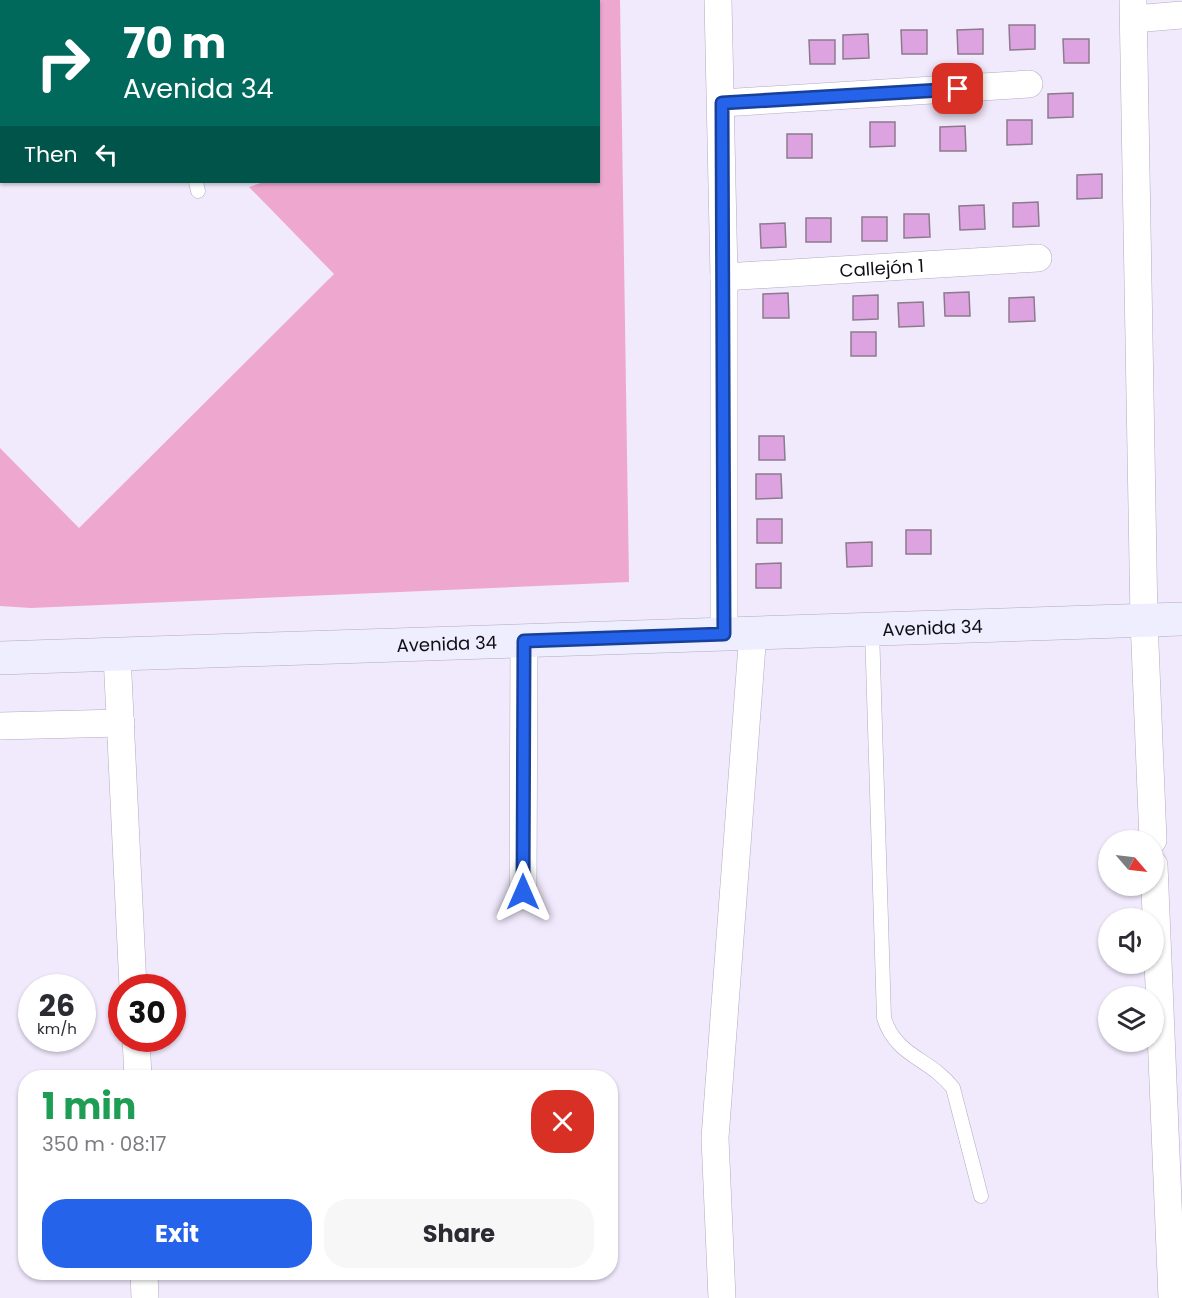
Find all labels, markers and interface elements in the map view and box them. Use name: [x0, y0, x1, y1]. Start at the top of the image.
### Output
text: 70 m: [123, 14, 226, 73]
icon: right: [24, 24, 102, 102]
pin: [932, 63, 983, 114]
text: Avenida 34: [123, 70, 274, 107]
icon: arrive: [941, 72, 974, 105]
icon: left: [90, 138, 123, 171]
text: Then: [24, 139, 78, 170]
street label: Callejón 1: [839, 252, 925, 282]
street label: Avenida 34: [882, 613, 983, 641]
street label: Avenida 34: [396, 629, 497, 657]
north arrow: [1098, 830, 1164, 896]
map controls: [1098, 830, 1164, 1052]
position arrow: [491, 860, 555, 924]
button: sound: [1098, 908, 1164, 974]
speed limit sign: 30: [108, 974, 186, 1052]
text: 26: [39, 984, 75, 1027]
button: layers: [1098, 986, 1164, 1052]
text: km/h: [37, 1018, 77, 1039]
text: 1 min: [42, 1081, 136, 1132]
button: close: [531, 1090, 594, 1153]
text: 350 m · 08:17: [42, 1130, 167, 1158]
button: Exit: [42, 1199, 312, 1268]
button: Share: [324, 1199, 594, 1268]

